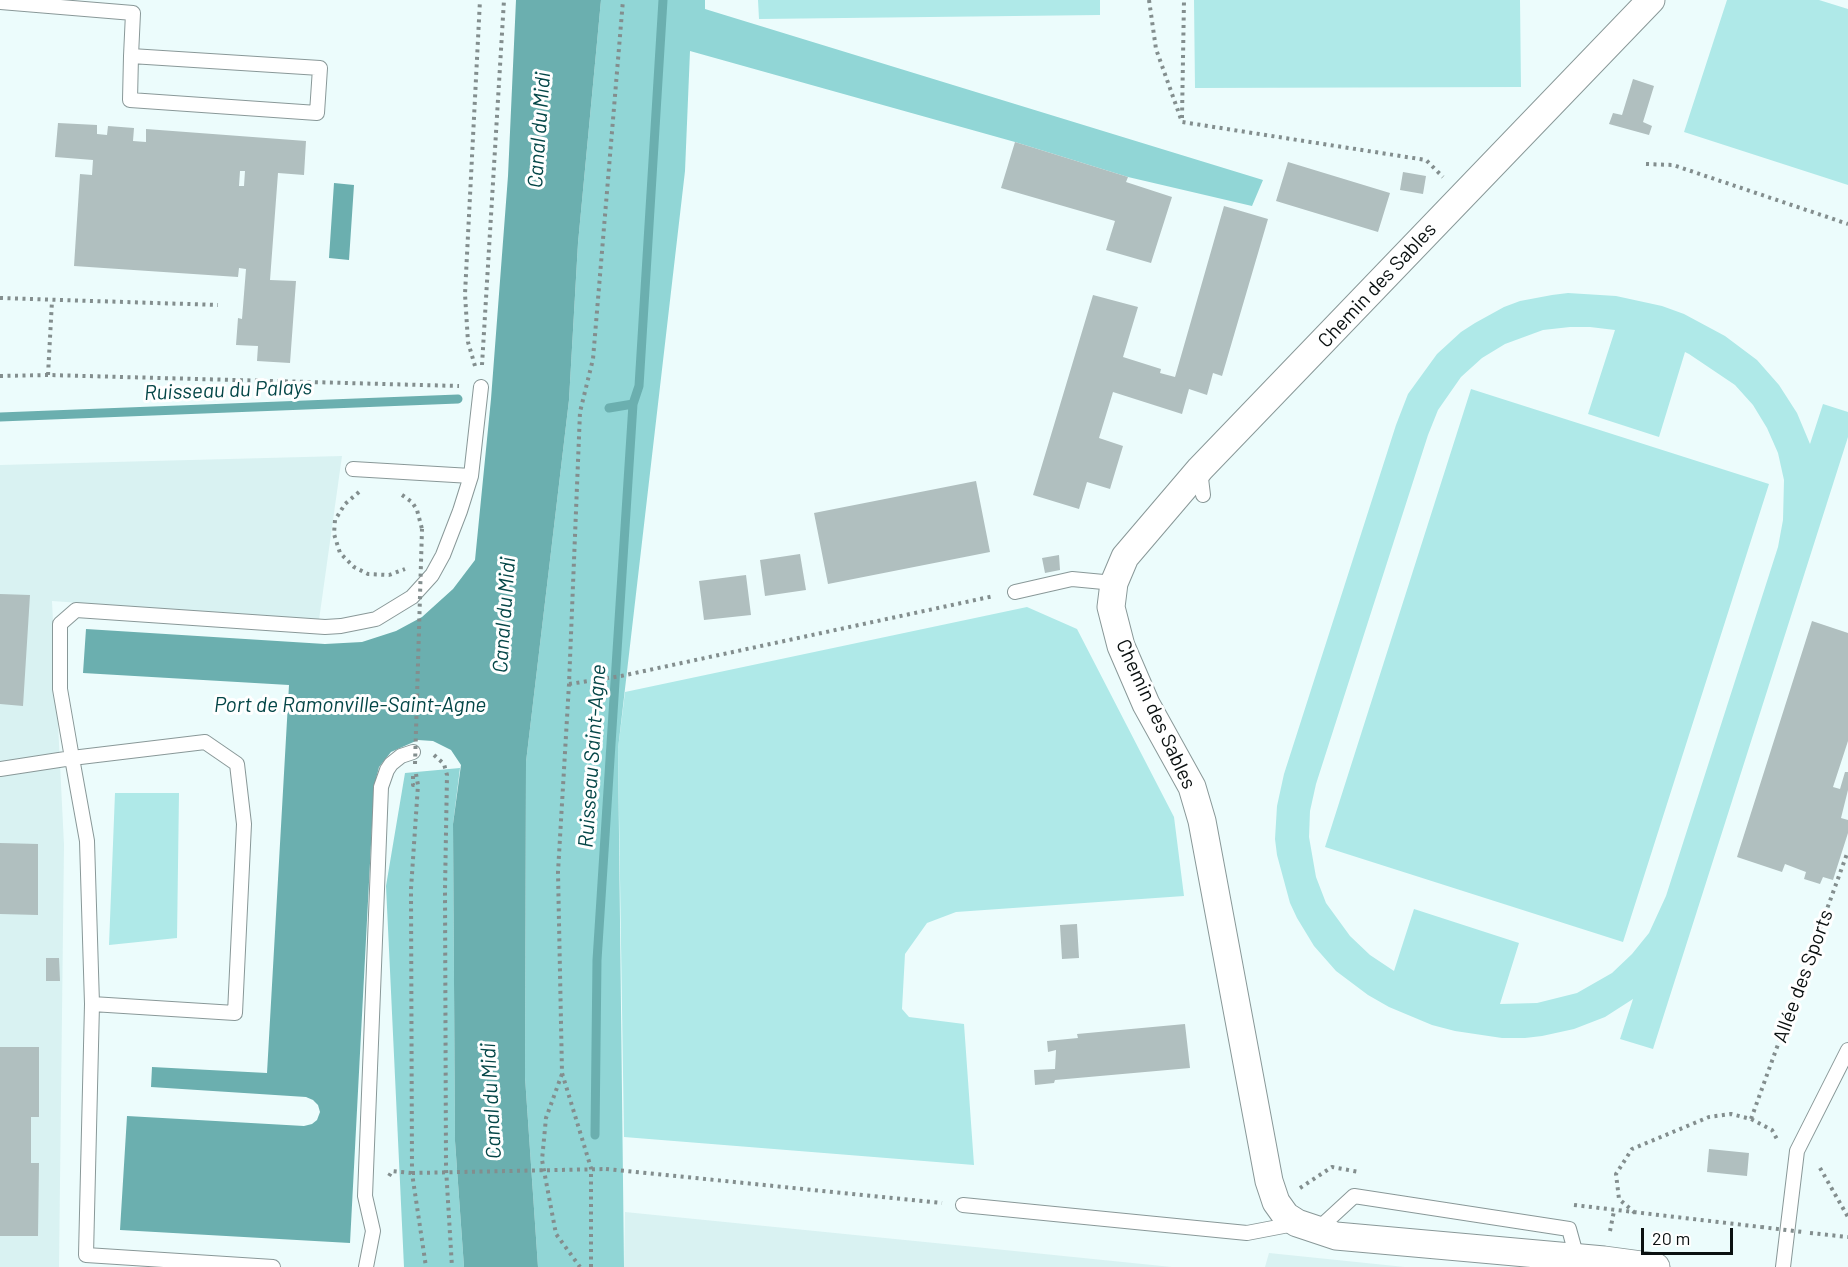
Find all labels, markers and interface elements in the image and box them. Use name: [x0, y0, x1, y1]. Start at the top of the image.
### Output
water label: Canal du Midi: [522, 71, 556, 189]
street label: Chemin des Sables: [1313, 217, 1441, 353]
water label: Ruisseau du Palays: [143, 374, 313, 406]
water label: Canal du Midi: [487, 556, 521, 674]
street label: Chemin des Sables: [1111, 635, 1201, 793]
water label: Ruisseau Saint-Agne: [573, 663, 611, 849]
water label: Port de Ramonville-Saint-Agne: [214, 692, 486, 718]
street label: Allée des Sports: [1768, 906, 1838, 1046]
water label: Canal du Midi: [475, 1042, 507, 1160]
scale bar: [1644, 1216, 1736, 1254]
text: 20 m: [1652, 1227, 1690, 1249]

